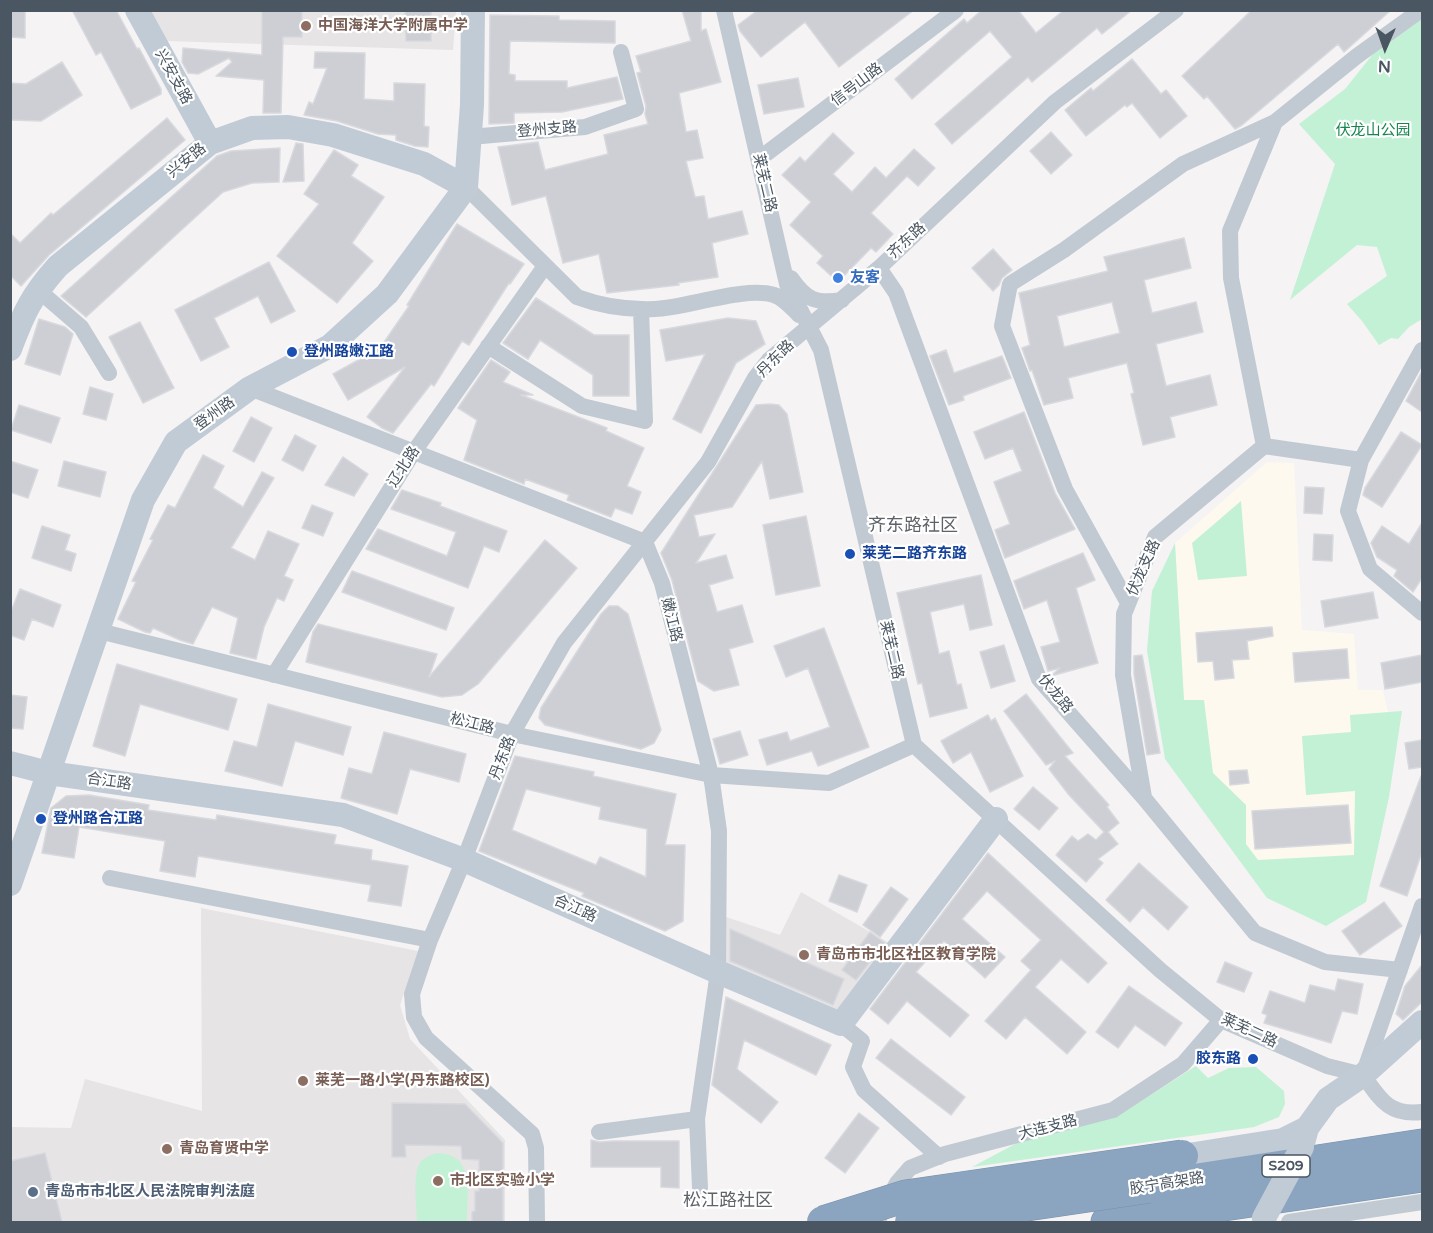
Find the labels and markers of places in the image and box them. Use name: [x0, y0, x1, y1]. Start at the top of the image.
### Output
place label: 中国海洋大学附属中学: [318, 17, 468, 35]
marker: 中国海洋大学附属中学: [299, 19, 313, 33]
place label: 友客: [850, 269, 880, 287]
marker: 友客: [831, 271, 845, 285]
place label: 登州路嫩江路: [304, 343, 394, 361]
marker: 登州路嫩江路: [285, 345, 299, 359]
place label: 莱芜二路齐东路: [862, 545, 967, 563]
marker: 莱芜二路齐东路: [843, 547, 857, 561]
place label: 登州路合江路: [53, 810, 143, 828]
marker: 登州路合江路: [34, 812, 48, 826]
place label: 青岛市市北区社区教育学院: [816, 946, 996, 964]
marker: 青岛市市北区社区教育学院: [797, 948, 811, 962]
place label: 胶东路: [1196, 1050, 1241, 1068]
marker: 胶东路: [1246, 1052, 1260, 1066]
place label: 莱芜一路小学(丹东路校区): [315, 1072, 489, 1090]
marker: 莱芜一路小学(丹东路校区): [296, 1074, 310, 1088]
place label: 青岛育贤中学: [179, 1140, 269, 1158]
marker: 青岛育贤中学: [160, 1142, 174, 1156]
place label: 市北区实验小学: [450, 1172, 555, 1190]
marker: 市北区实验小学: [431, 1174, 445, 1188]
place label: 青岛市市北区人民法院审判法庭: [45, 1183, 255, 1201]
marker: 青岛市市北区人民法院审判法庭: [26, 1185, 40, 1199]

